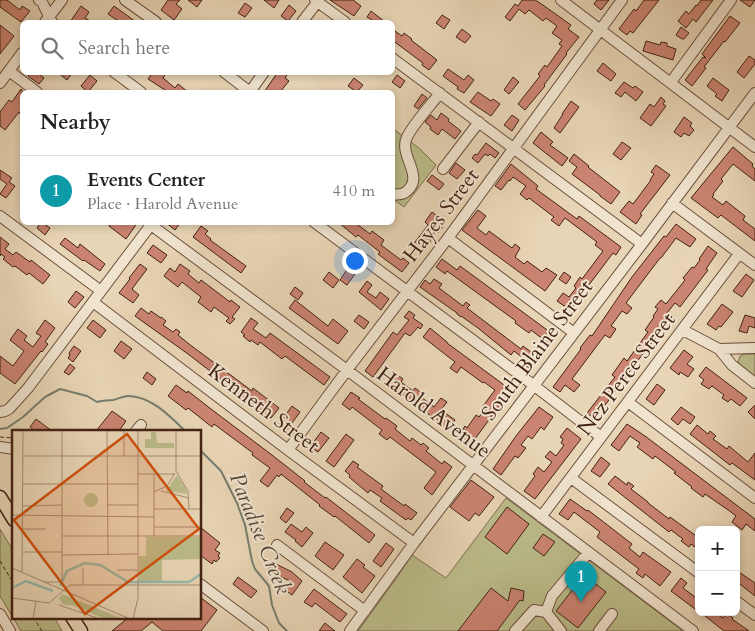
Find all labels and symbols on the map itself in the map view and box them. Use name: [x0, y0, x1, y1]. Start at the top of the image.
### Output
street label: Hayes Street: [397, 162, 486, 268]
your location: [342, 248, 368, 274]
street label: South Blaine Street: [475, 274, 600, 427]
street label: Nez Perce Street: [570, 306, 683, 442]
street label: Kenneth Street: [202, 357, 326, 460]
street label: Harold Avenue: [371, 360, 497, 465]
inset map: [12, 430, 201, 618]
water label: Paradise Creek: [222, 468, 298, 599]
pin: 1: [565, 561, 597, 602]

